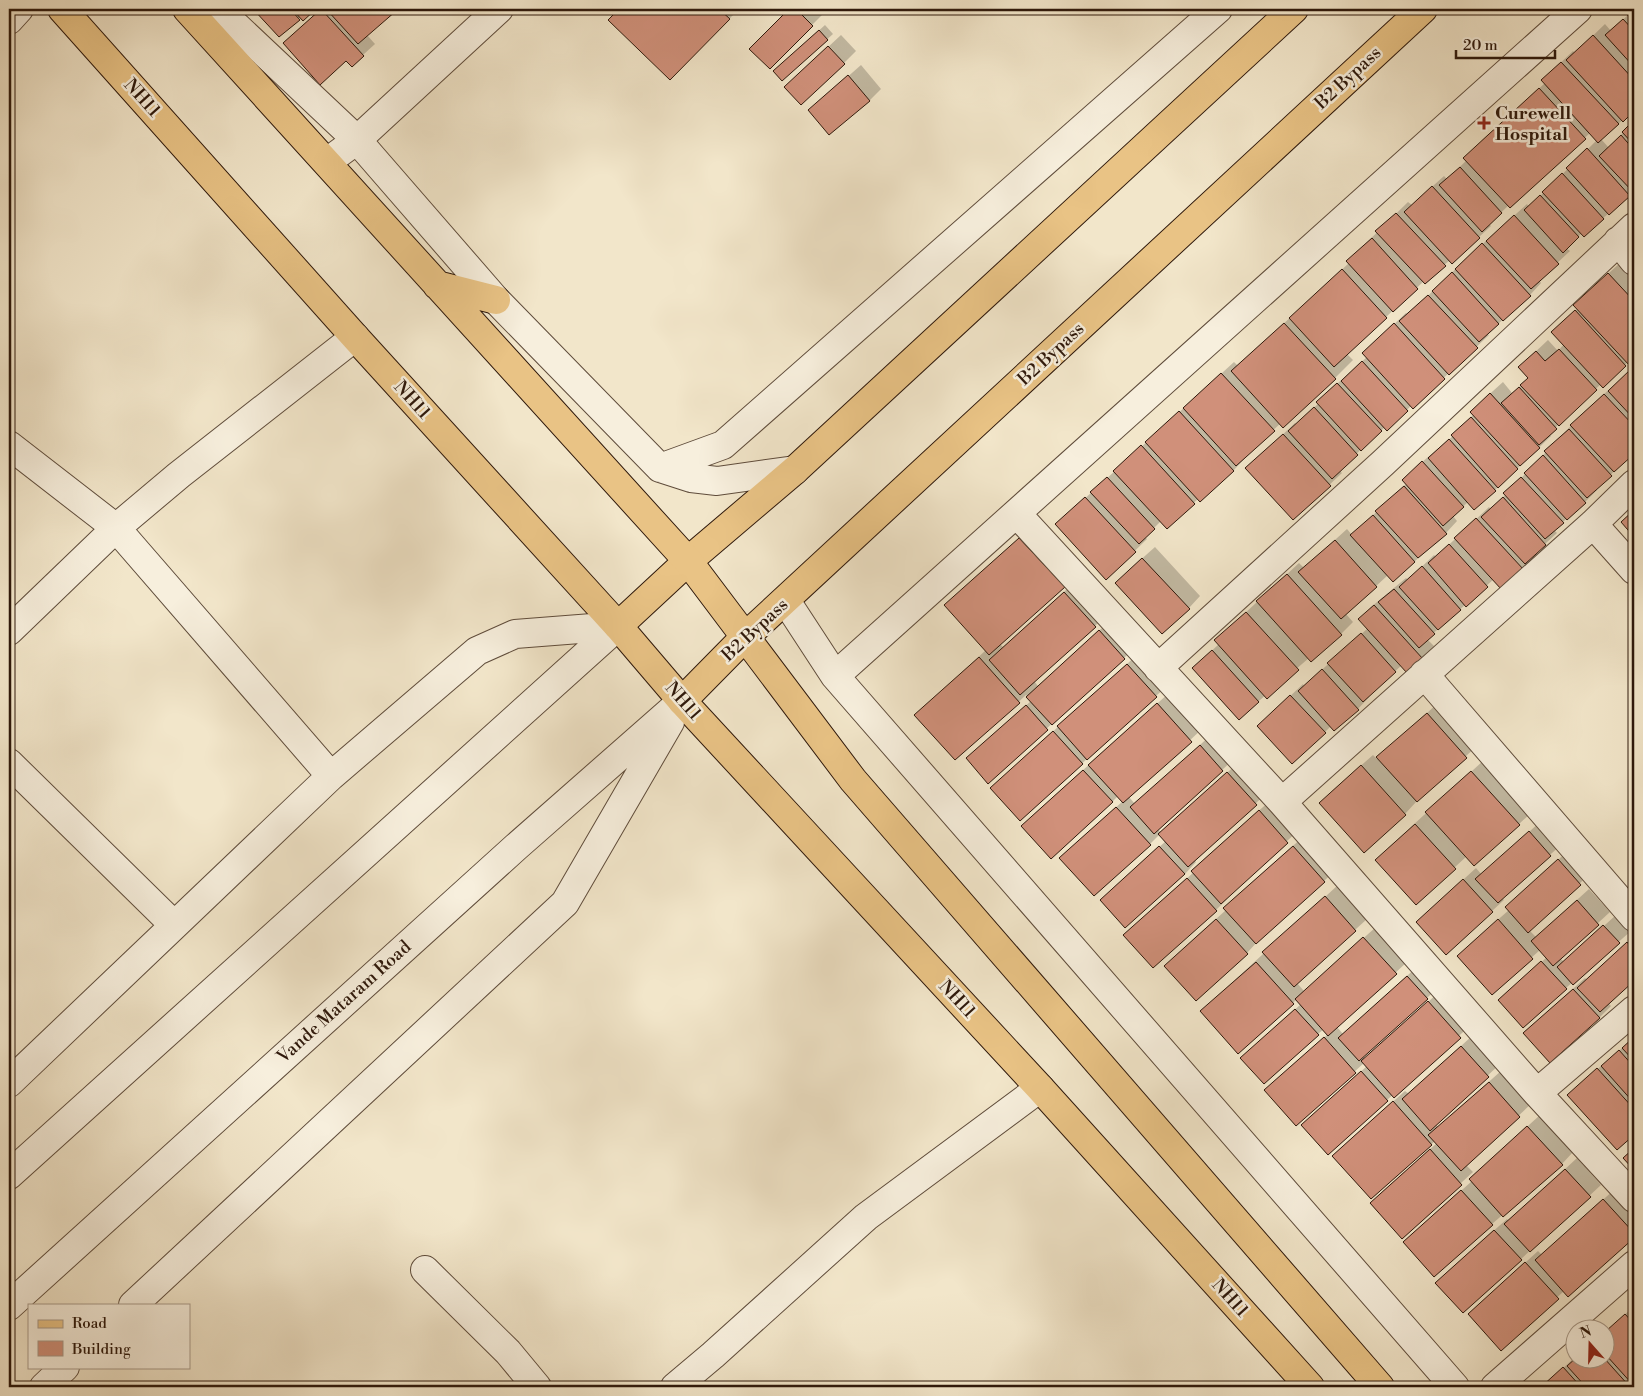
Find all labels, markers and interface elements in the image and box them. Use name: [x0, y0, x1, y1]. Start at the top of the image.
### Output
scale bar: [1456, 28, 1554, 60]
text: 20 m: [1463, 36, 1498, 55]
street label: B2 Bypass: [1309, 41, 1386, 115]
street label: NH11: [119, 74, 165, 122]
place label: Curewell Hospital: [1495, 102, 1571, 146]
marker: Curewell Hospital: [1477, 116, 1491, 130]
street label: B2 Bypass: [1012, 317, 1089, 391]
street label: NH11: [389, 376, 435, 424]
street label: B2 Bypass: [716, 593, 793, 667]
street label: NH11: [660, 677, 706, 725]
street label: Vande Mataram Road: [271, 935, 417, 1069]
street label: NH11: [934, 975, 981, 1023]
street label: NH11: [1207, 1274, 1253, 1322]
legend: [28, 1304, 190, 1368]
text: Road: [72, 1314, 107, 1333]
north arrow: [1566, 1318, 1616, 1368]
text: N: [1578, 1322, 1594, 1343]
text: Building: [71, 1340, 131, 1359]

